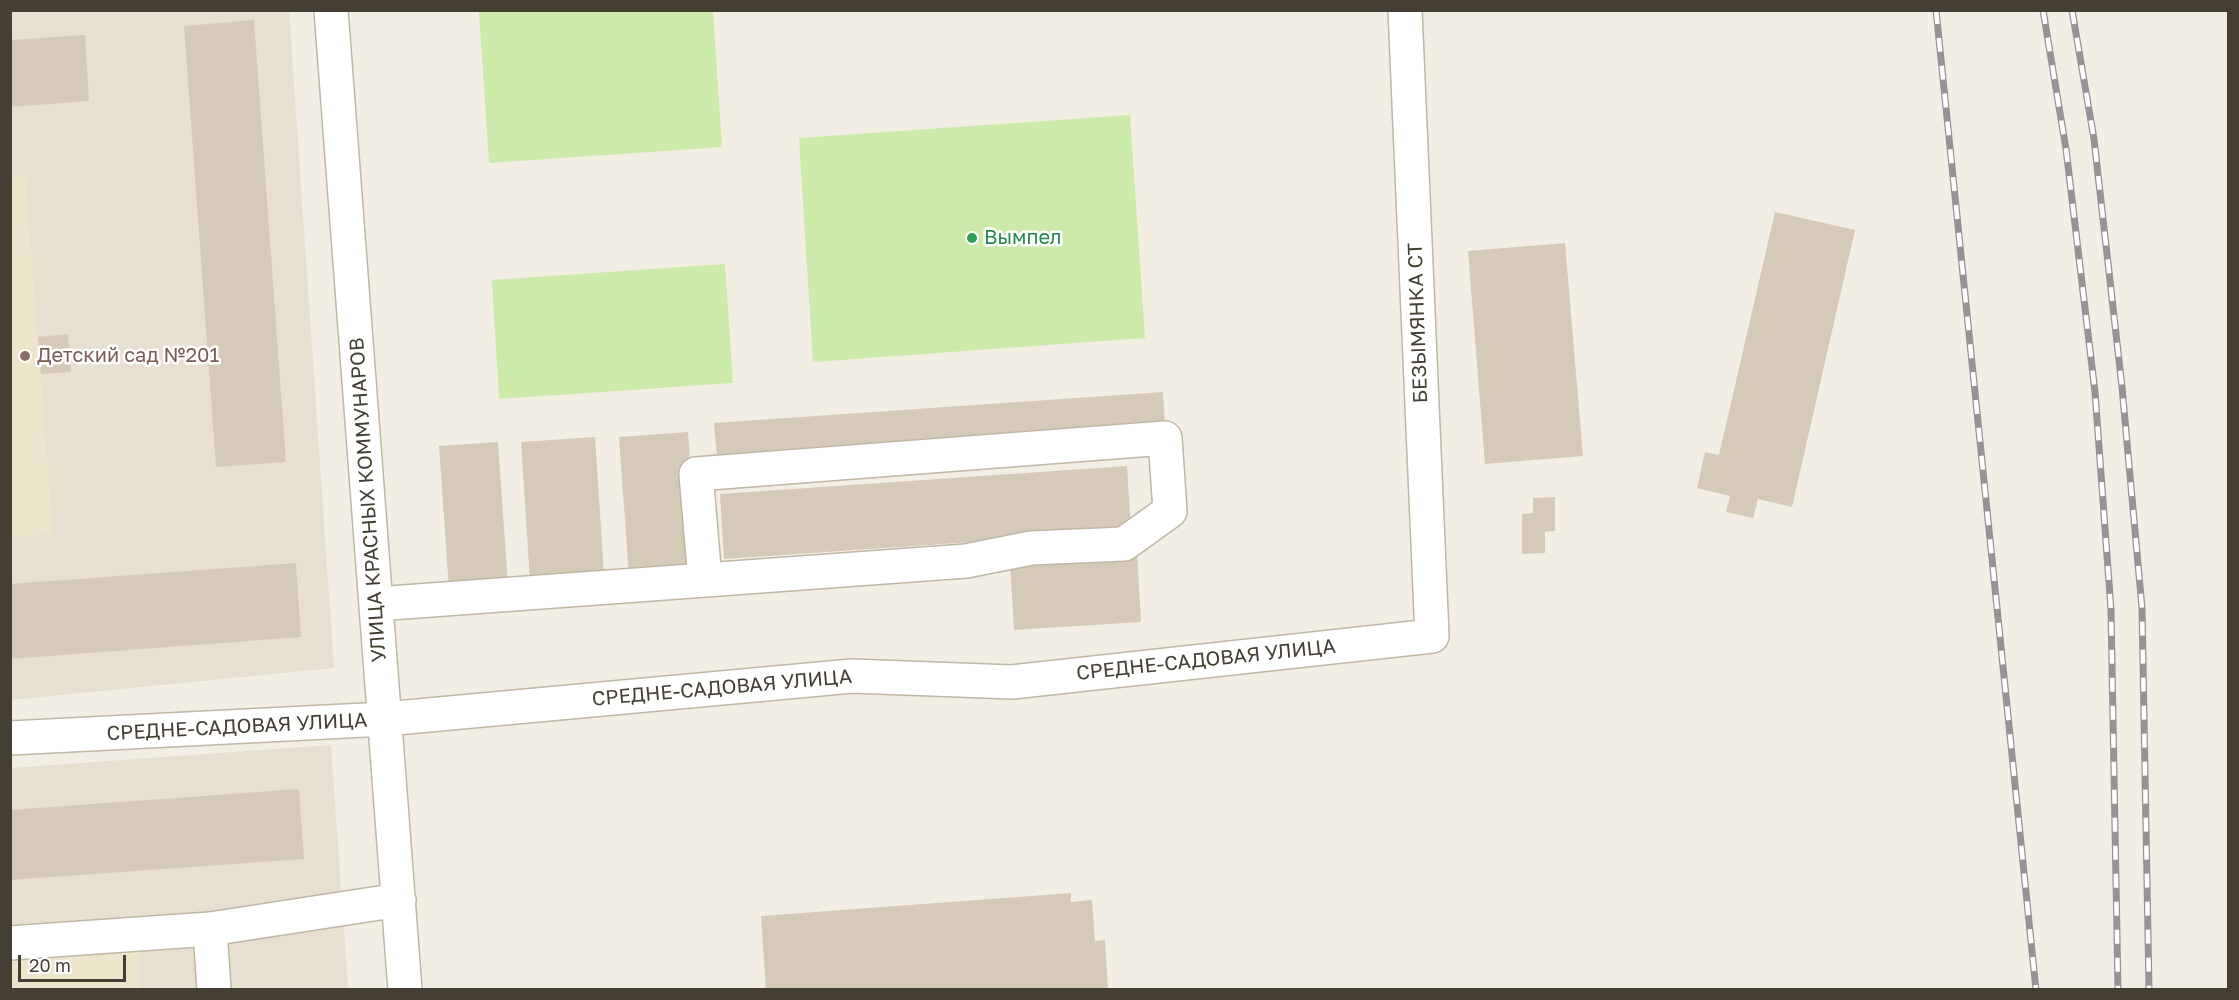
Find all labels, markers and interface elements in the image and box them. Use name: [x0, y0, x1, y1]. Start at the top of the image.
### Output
place label: Вымпел: [984, 226, 1061, 250]
marker: Вымпел: [965, 231, 979, 245]
street label: БЕЗЫМЯНКА СТ: [1403, 242, 1433, 404]
street label: УЛИЦА КРАСНЫХ КОММУНАРОВ: [345, 337, 391, 663]
place label: Детский сад №201: [37, 344, 219, 368]
marker: Детский сад №201: [18, 349, 32, 363]
street label: СРЕДНЕ-САДОВАЯ УЛИЦА: [1075, 634, 1337, 686]
street label: СРЕДНЕ-САДОВАЯ УЛИЦА: [591, 665, 853, 711]
street label: СРЕДНЕ-САДОВАЯ УЛИЦА: [106, 708, 368, 746]
scale bar: [21, 943, 129, 981]
text: 20 m: [29, 954, 71, 976]

